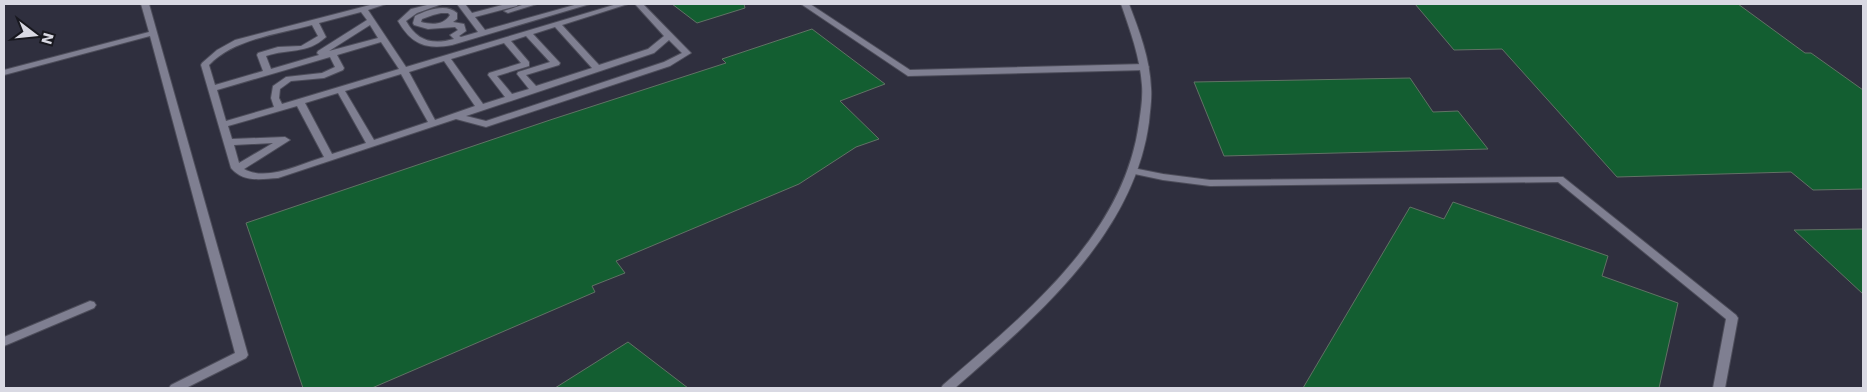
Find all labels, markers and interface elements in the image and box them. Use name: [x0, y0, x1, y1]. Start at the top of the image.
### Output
north arrow: [10, 10, 60, 60]
text: N: [38, 31, 57, 46]

